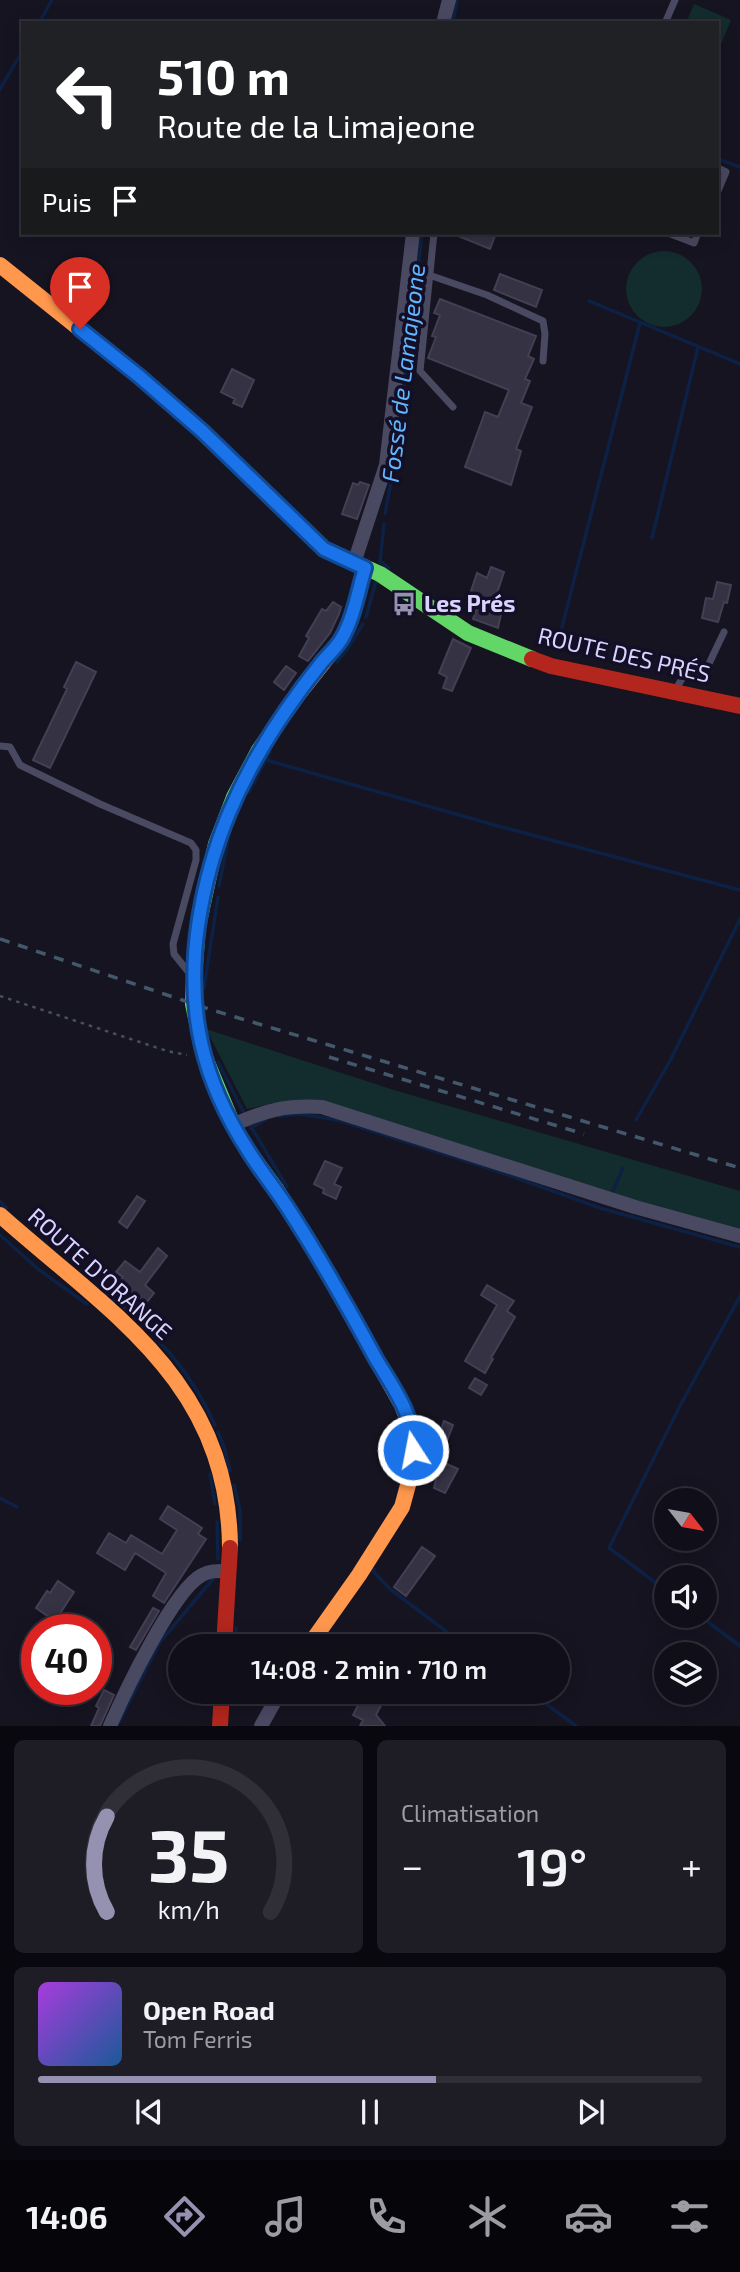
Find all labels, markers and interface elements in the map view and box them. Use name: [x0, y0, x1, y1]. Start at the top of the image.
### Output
text: 510 m: [157, 46, 290, 105]
icon: left: [42, 49, 133, 140]
text: Route de la Limajeone: [157, 106, 476, 144]
icon: arrive: [106, 182, 144, 220]
text: Puis: [42, 186, 92, 217]
pin: [50, 257, 110, 329]
water label: Fossé de Lamajeone: [375, 262, 430, 484]
icon: arrive: [61, 268, 99, 306]
place label: Les Prés: [424, 589, 515, 617]
bus stop icon: Les Prés: [390, 590, 418, 618]
street label: ROUTE DES PRÉS: [535, 621, 713, 687]
street label: ROUTE D'ORANGE: [23, 1201, 178, 1345]
position arrow: [376, 1413, 450, 1487]
north arrow: [654, 1488, 718, 1550]
map controls: [654, 1488, 717, 1705]
button: sound: [654, 1565, 717, 1628]
speed limit sign: 40: [21, 1614, 112, 1705]
button: layers: [654, 1642, 717, 1705]
text: 14:08 · 2 min · 710 m: [251, 1653, 487, 1684]
text: Climatisation: [401, 1799, 539, 1827]
text: 35: [148, 1810, 229, 1898]
text: 19°: [517, 1834, 587, 1896]
text: −: [401, 1842, 423, 1888]
text: +: [681, 1842, 702, 1888]
text: km/h: [157, 1894, 220, 1924]
text: Open Road: [143, 1994, 275, 2025]
text: Tom Ferris: [143, 2025, 252, 2053]
icon: previous: [130, 2093, 168, 2131]
icon: pause: [351, 2093, 389, 2131]
icon: next: [572, 2093, 610, 2131]
icon: directions: [160, 2192, 209, 2241]
icon: music: [261, 2192, 310, 2241]
icon: phone: [362, 2192, 411, 2241]
icon: climate: [463, 2192, 512, 2241]
icon: car: [564, 2192, 613, 2241]
icon: filters: [665, 2192, 714, 2241]
text: 14:06: [26, 2197, 108, 2235]

